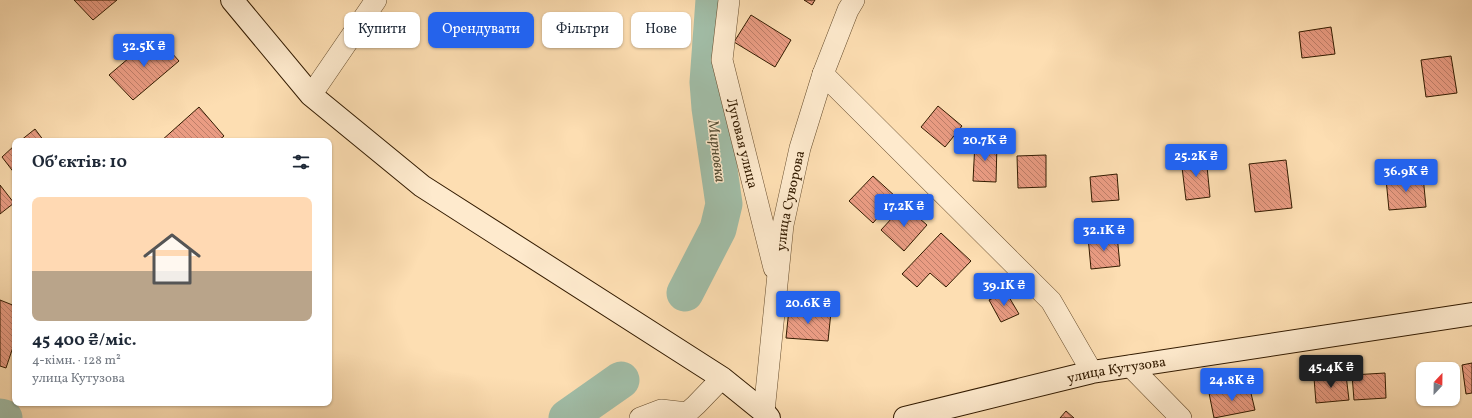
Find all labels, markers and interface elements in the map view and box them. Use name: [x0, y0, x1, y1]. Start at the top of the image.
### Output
chip: Купити: [344, 12, 420, 48]
chip: Орендувати: [428, 12, 534, 48]
chip: Фільтри: [542, 12, 623, 48]
chip: Нове: [631, 12, 691, 48]
pin: 32.5K ₴: [107, 34, 181, 68]
text: 32.5K ₴: [122, 38, 166, 56]
street label: Луговая улица: [721, 96, 762, 191]
water label: Мирновка: [701, 118, 730, 184]
pin: 20.7K ₴: [948, 128, 1022, 162]
text: 20.7K ₴: [963, 132, 1007, 150]
pin: 25.2K ₴: [1159, 144, 1233, 178]
text: 25.2K ₴: [1174, 148, 1218, 166]
street label: улица Суворова: [772, 149, 810, 252]
text: Об’єктів: 10: [32, 151, 127, 174]
icon: filters: [290, 151, 312, 173]
pin: 36.9K ₴: [1369, 159, 1443, 193]
text: 36.9K ₴: [1384, 163, 1428, 181]
pin: 17.2K ₴: [867, 194, 941, 228]
text: 17.2K ₴: [884, 198, 924, 216]
pin: 32.1K ₴: [1067, 218, 1141, 252]
text: 32.1K ₴: [1083, 222, 1125, 240]
icon: home: [136, 223, 208, 295]
pin: 39.1K ₴: [967, 273, 1041, 307]
text: 39.1K ₴: [983, 277, 1025, 295]
pin: 20.6K ₴: [771, 291, 845, 325]
text: 20.6K ₴: [785, 295, 831, 313]
text: 45 400 ₴/міс.: [32, 329, 137, 352]
text: 4-кімн. · 128 m²: [32, 352, 121, 370]
street label: улица Кутузова: [1065, 353, 1167, 389]
pin: 45.4K ₴: [1294, 355, 1368, 389]
text: 45.4K ₴: [1308, 359, 1354, 377]
north arrow: [1416, 362, 1460, 406]
map controls: [1416, 362, 1460, 406]
pin: 24.8K ₴: [1195, 368, 1269, 402]
text: улица Кутузова: [32, 370, 125, 388]
text: 24.8K ₴: [1209, 372, 1255, 390]

